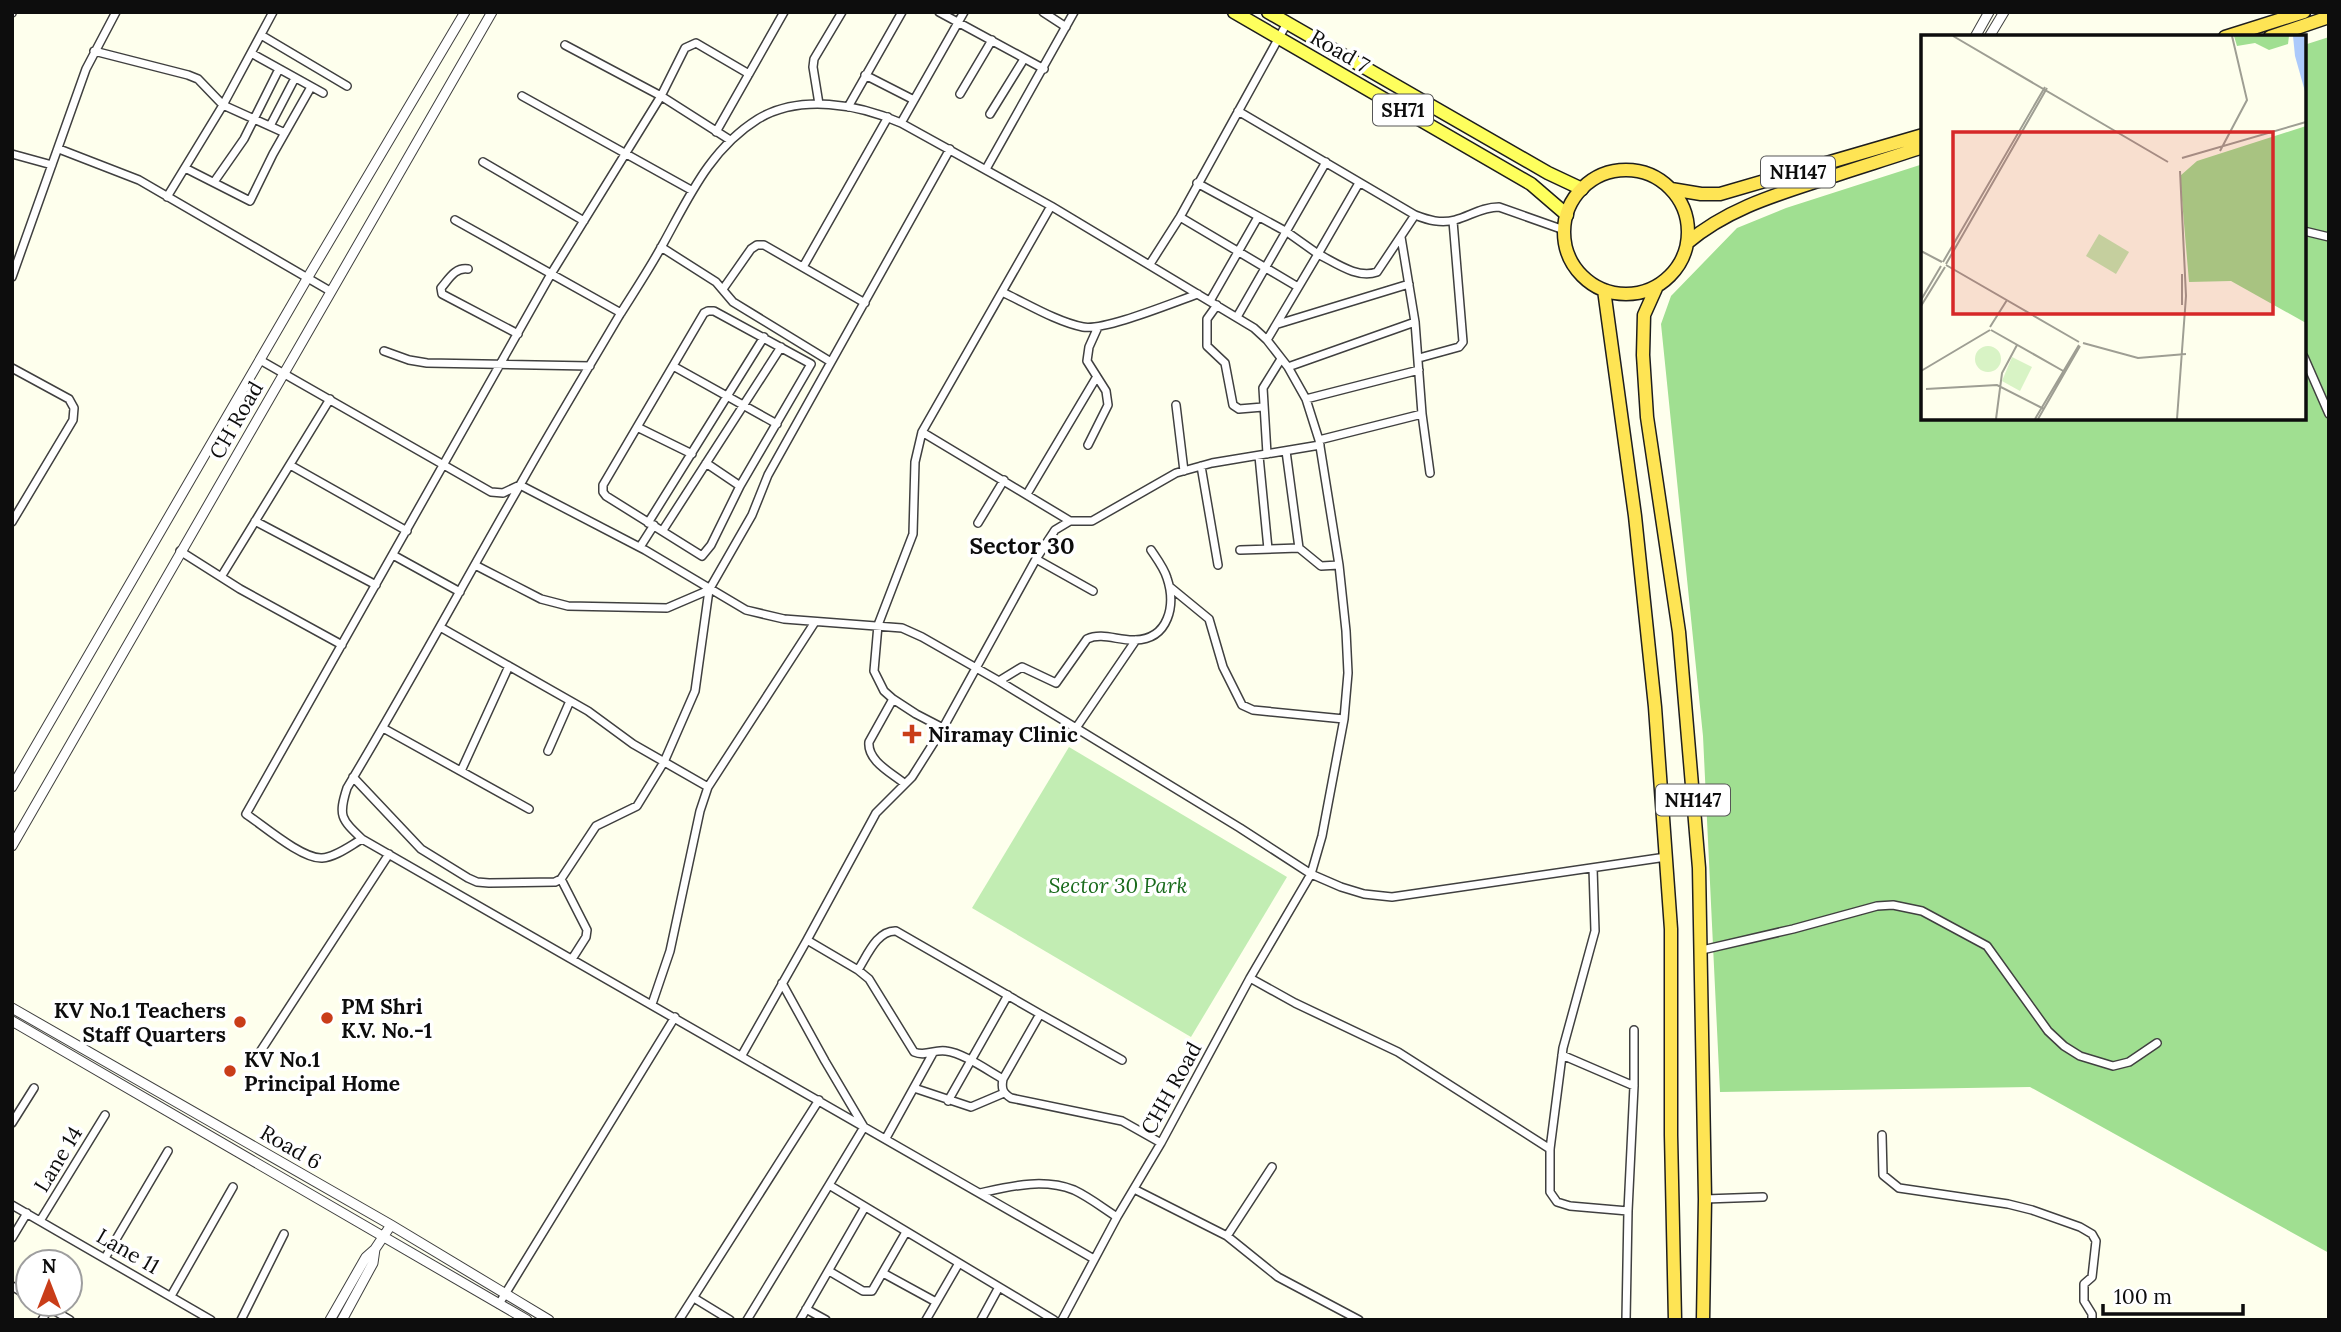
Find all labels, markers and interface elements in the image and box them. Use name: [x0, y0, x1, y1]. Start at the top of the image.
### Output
street label: Road 7: [1306, 23, 1375, 79]
inset map: [1921, 35, 2306, 420]
road number: SH71: [1373, 94, 1433, 125]
road number: NH147: [1761, 156, 1835, 188]
street label: CH Road: [203, 376, 269, 464]
district label: Sector 30: [969, 531, 1075, 560]
place label: Niramay Clinic: [928, 721, 1078, 748]
marker: Niramay Clinic: [902, 724, 922, 744]
road number: NH147: [1656, 785, 1730, 816]
park label: Sector 30 Park: [1048, 872, 1188, 899]
place label: PM Shri K.V. No.-1: [341, 993, 432, 1044]
place label: KV No.1 Teachers Staff Quarters: [54, 997, 226, 1048]
marker: PM Shri K.V. No.-1: [319, 1010, 335, 1026]
marker: KV No.1 Teachers Staff Quarters: [232, 1014, 248, 1030]
street label: CHH Road: [1135, 1037, 1207, 1139]
place label: KV No.1 Principal Home: [244, 1046, 400, 1097]
marker: KV No.1 Principal Home: [222, 1063, 238, 1079]
street label: Road 6: [256, 1119, 326, 1175]
street label: Lane 14: [28, 1121, 88, 1197]
street label: Lane 11: [92, 1222, 164, 1280]
north arrow: [14, 1248, 84, 1318]
text: N: [42, 1254, 57, 1278]
scale bar: [2103, 1272, 2243, 1316]
text: 100 m: [2114, 1283, 2172, 1310]

